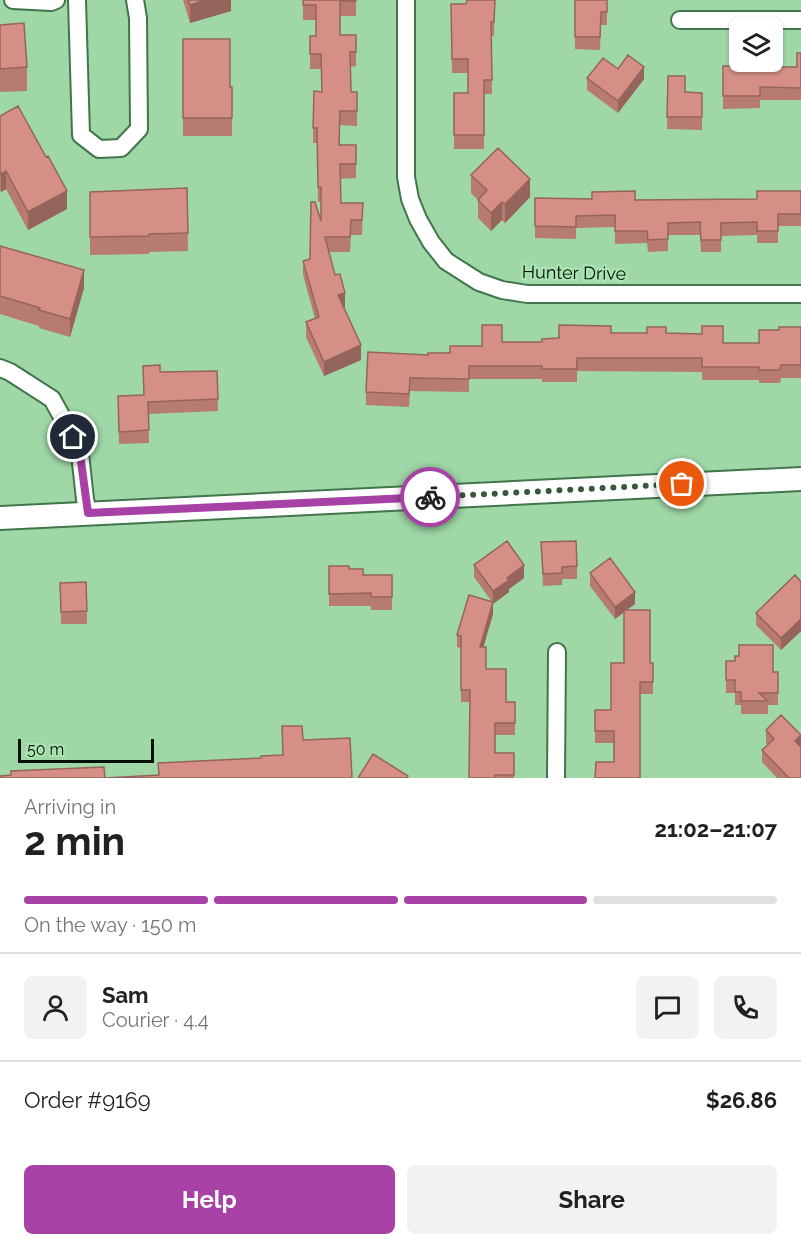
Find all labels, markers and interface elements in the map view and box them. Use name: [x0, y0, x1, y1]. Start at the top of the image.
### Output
map controls: [729, 18, 783, 72]
button: layers: [729, 18, 783, 72]
street label: Hunter Drive: [522, 261, 627, 284]
pin: [47, 411, 98, 462]
icon: home: [56, 420, 89, 453]
pin: [656, 458, 707, 509]
courier: [400, 467, 460, 527]
icon: bag: [665, 467, 698, 500]
icon: bike: [414, 481, 447, 514]
scale bar: [18, 736, 154, 764]
text: 50 m: [27, 740, 64, 759]
text: Arriving in: [24, 795, 116, 819]
text: 21:02–21:07: [655, 816, 777, 842]
text: 2 min: [24, 818, 125, 864]
text: On the way · 150 m: [24, 913, 196, 937]
button: person: [24, 976, 87, 1039]
button: chat: [636, 976, 699, 1039]
button: phone: [714, 976, 777, 1039]
text: Sam: [102, 982, 149, 1008]
text: Courier · 4.4: [102, 1008, 209, 1032]
text: Order #9169: [24, 1087, 151, 1113]
text: $26.86: [706, 1087, 777, 1113]
button: Help: [24, 1165, 395, 1234]
button: Share: [407, 1165, 777, 1234]

